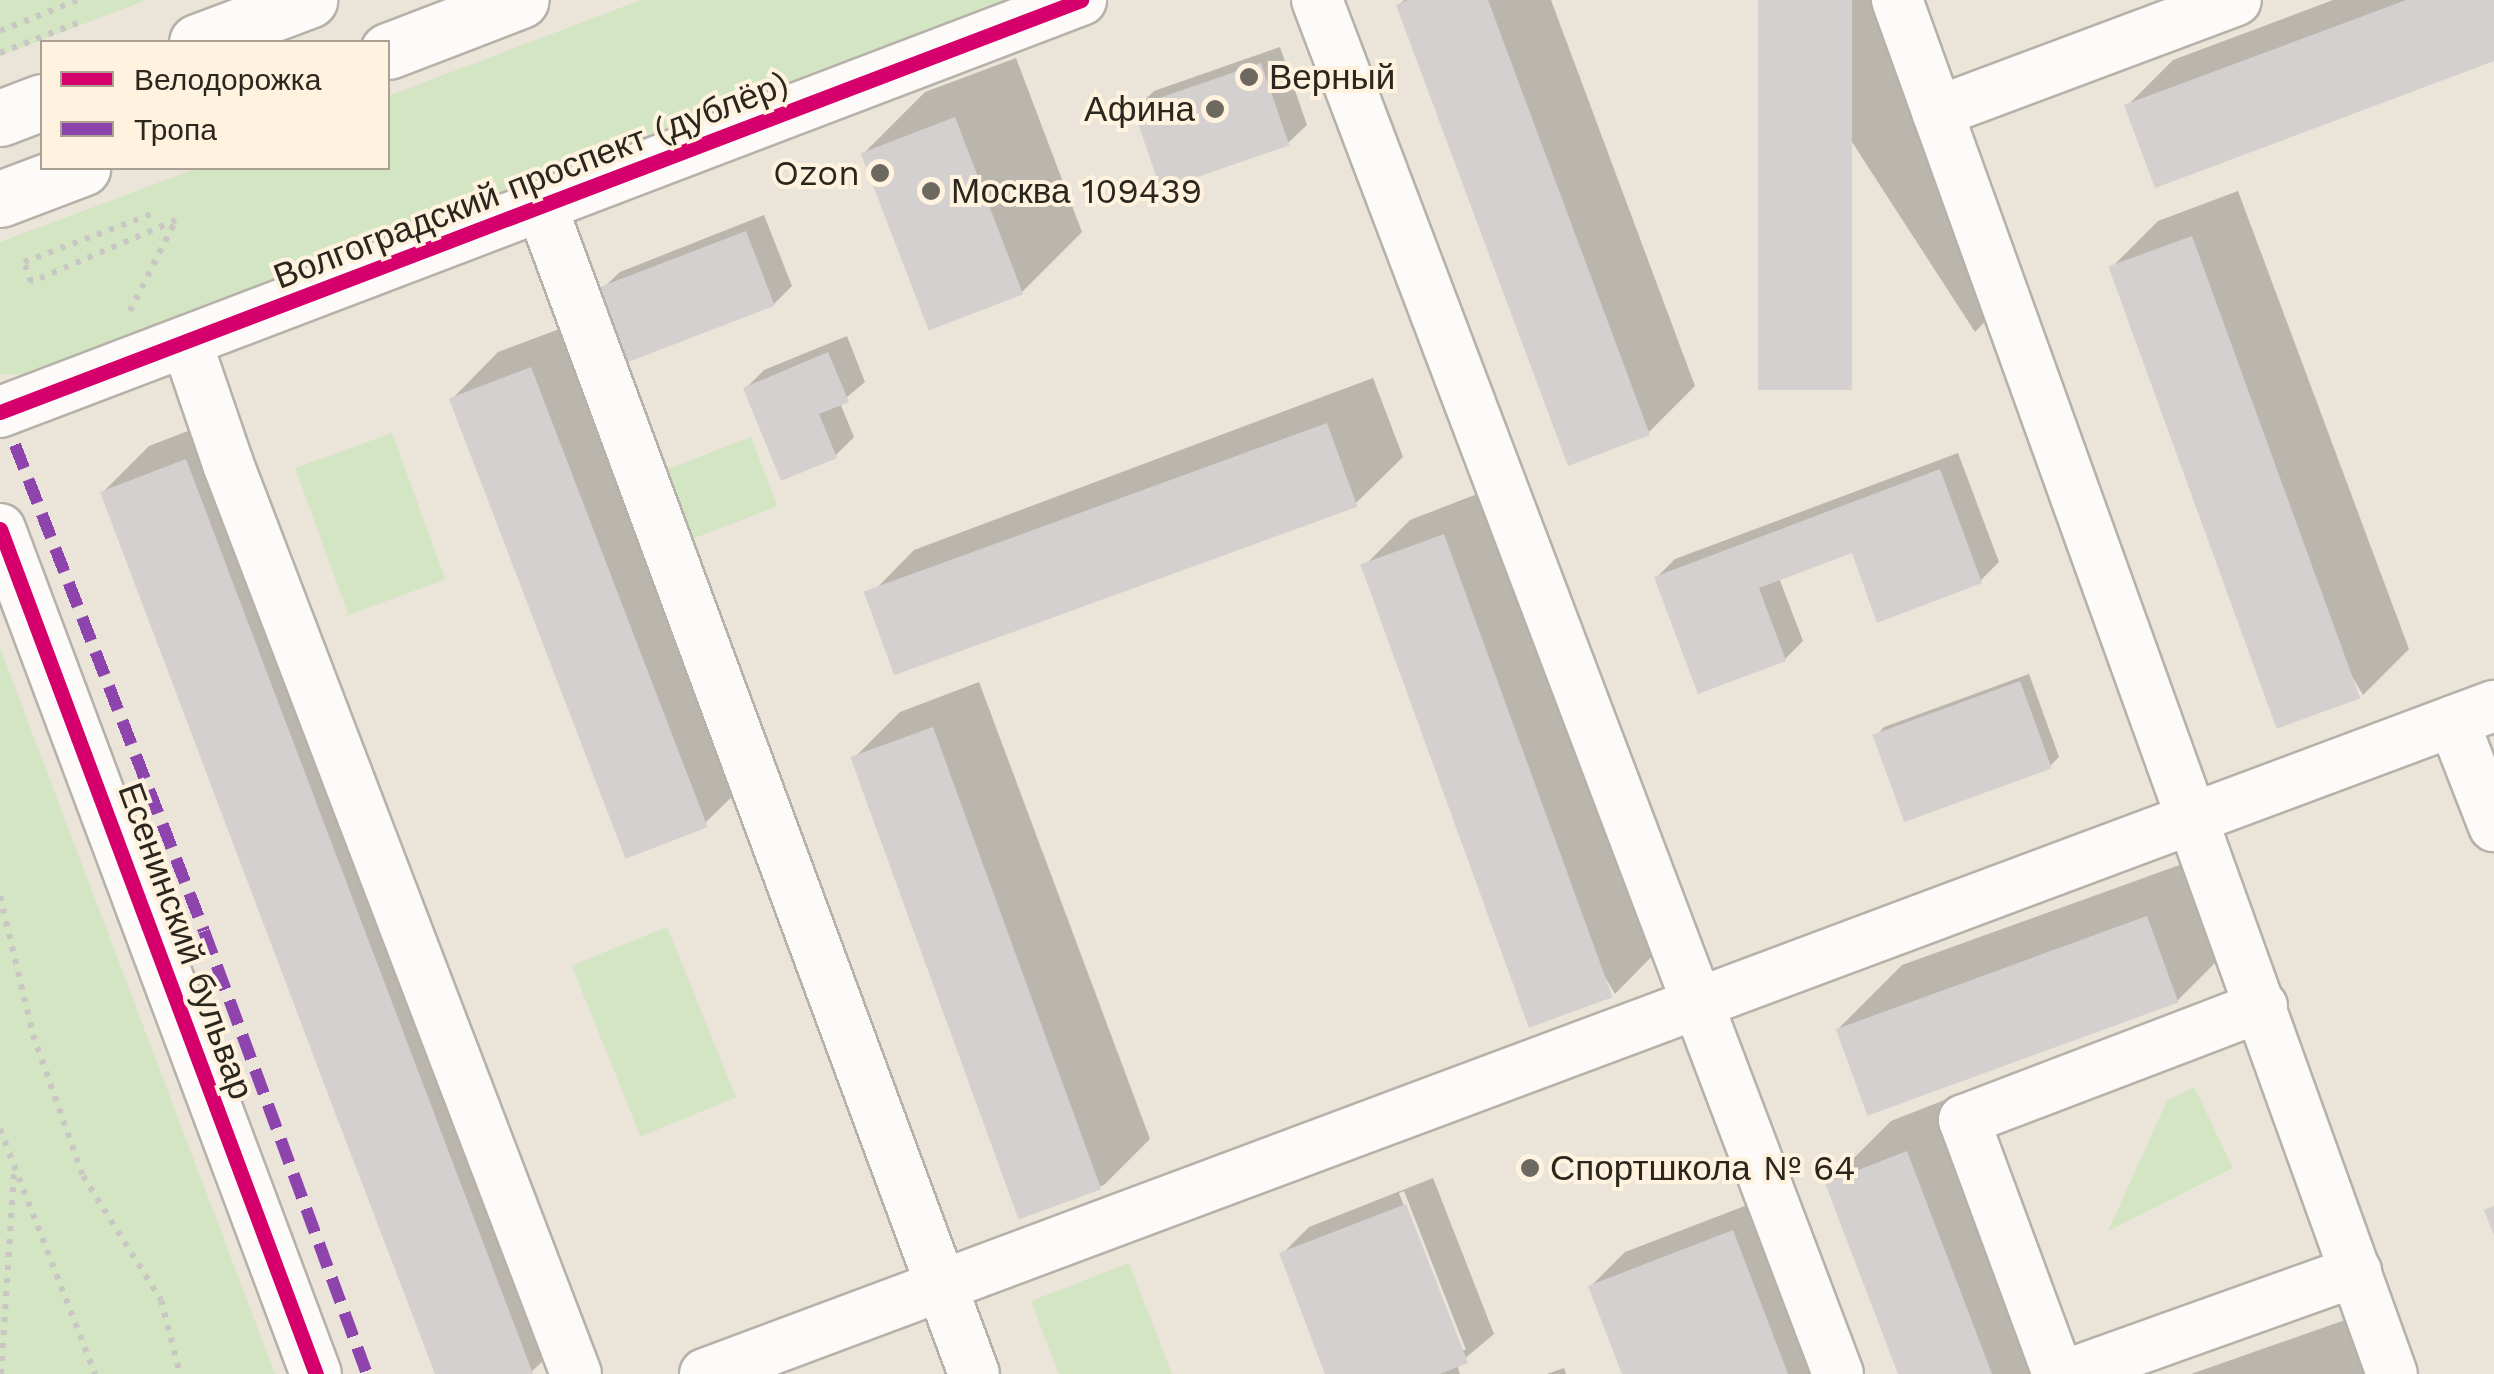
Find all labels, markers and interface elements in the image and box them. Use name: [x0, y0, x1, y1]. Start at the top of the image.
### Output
legend: [40, 40, 390, 170]
place label: Верный: [1269, 56, 1395, 98]
text: Велодорожка: [134, 62, 321, 97]
street label: Волгоградский проспект (дублёр): [268, 62, 794, 298]
marker: Верный: [1238, 66, 1260, 88]
place label: Афина: [1084, 88, 1195, 130]
marker: Афина: [1204, 98, 1226, 120]
text: Тропа: [134, 112, 217, 147]
place label: Ozon: [773, 152, 860, 194]
marker: Ozon: [869, 162, 891, 184]
place label: Москва 109439: [951, 170, 1203, 212]
marker: Москва 109439: [920, 180, 942, 202]
street label: Есенинский бульвар: [109, 777, 263, 1105]
place label: Спортшкола № 64: [1550, 1147, 1856, 1189]
marker: Спортшкола № 64: [1519, 1157, 1541, 1179]

